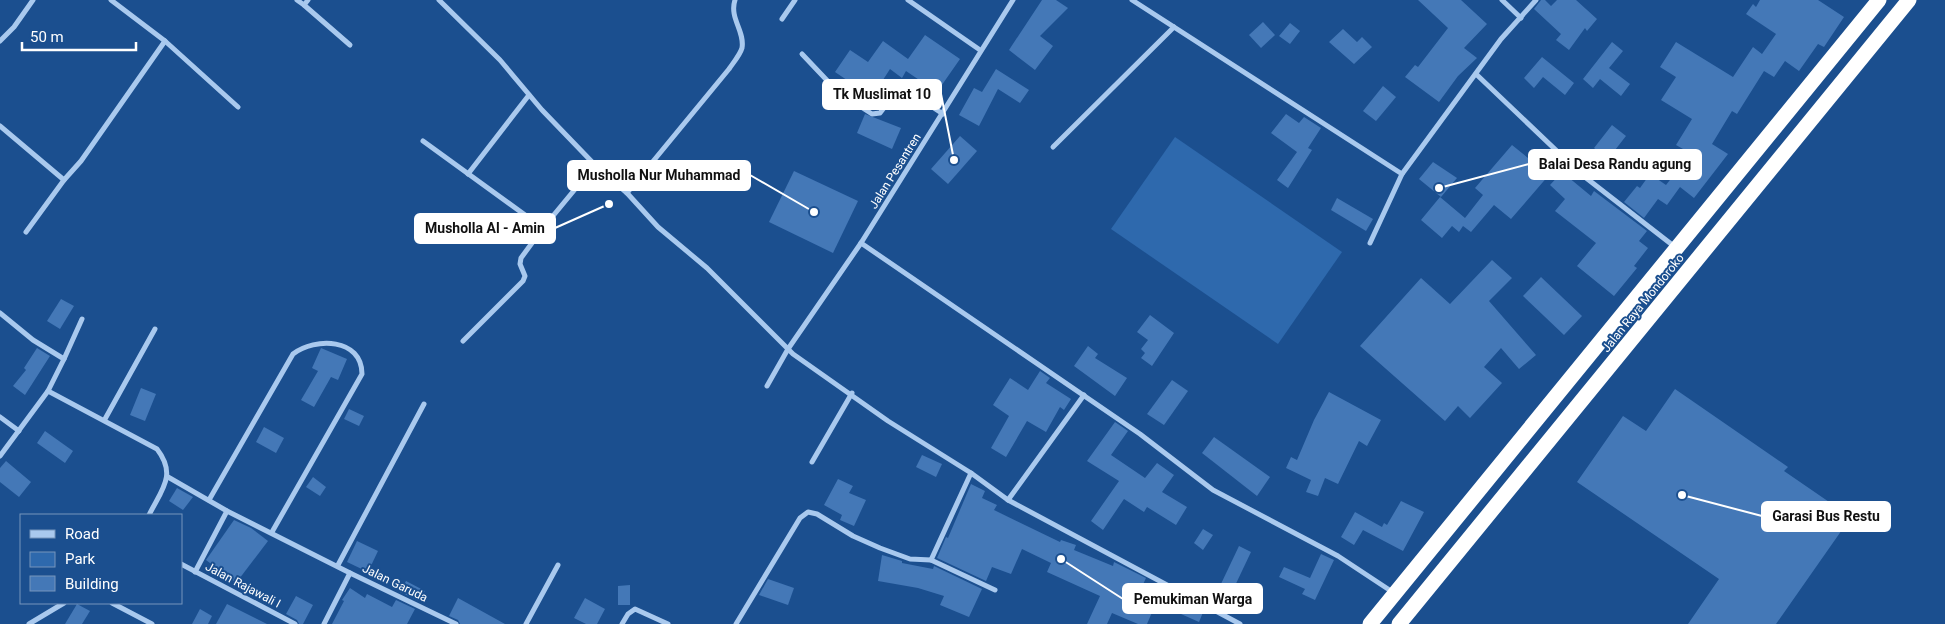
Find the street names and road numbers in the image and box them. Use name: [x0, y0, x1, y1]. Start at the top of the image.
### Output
street label: Jalan Pesantren: [866, 131, 924, 211]
street label: Jalan Raya Mondoroko: [1599, 251, 1687, 355]
street label: Jalan Rajawali I: [203, 559, 283, 611]
street label: Jalan Garuda: [360, 561, 430, 605]

